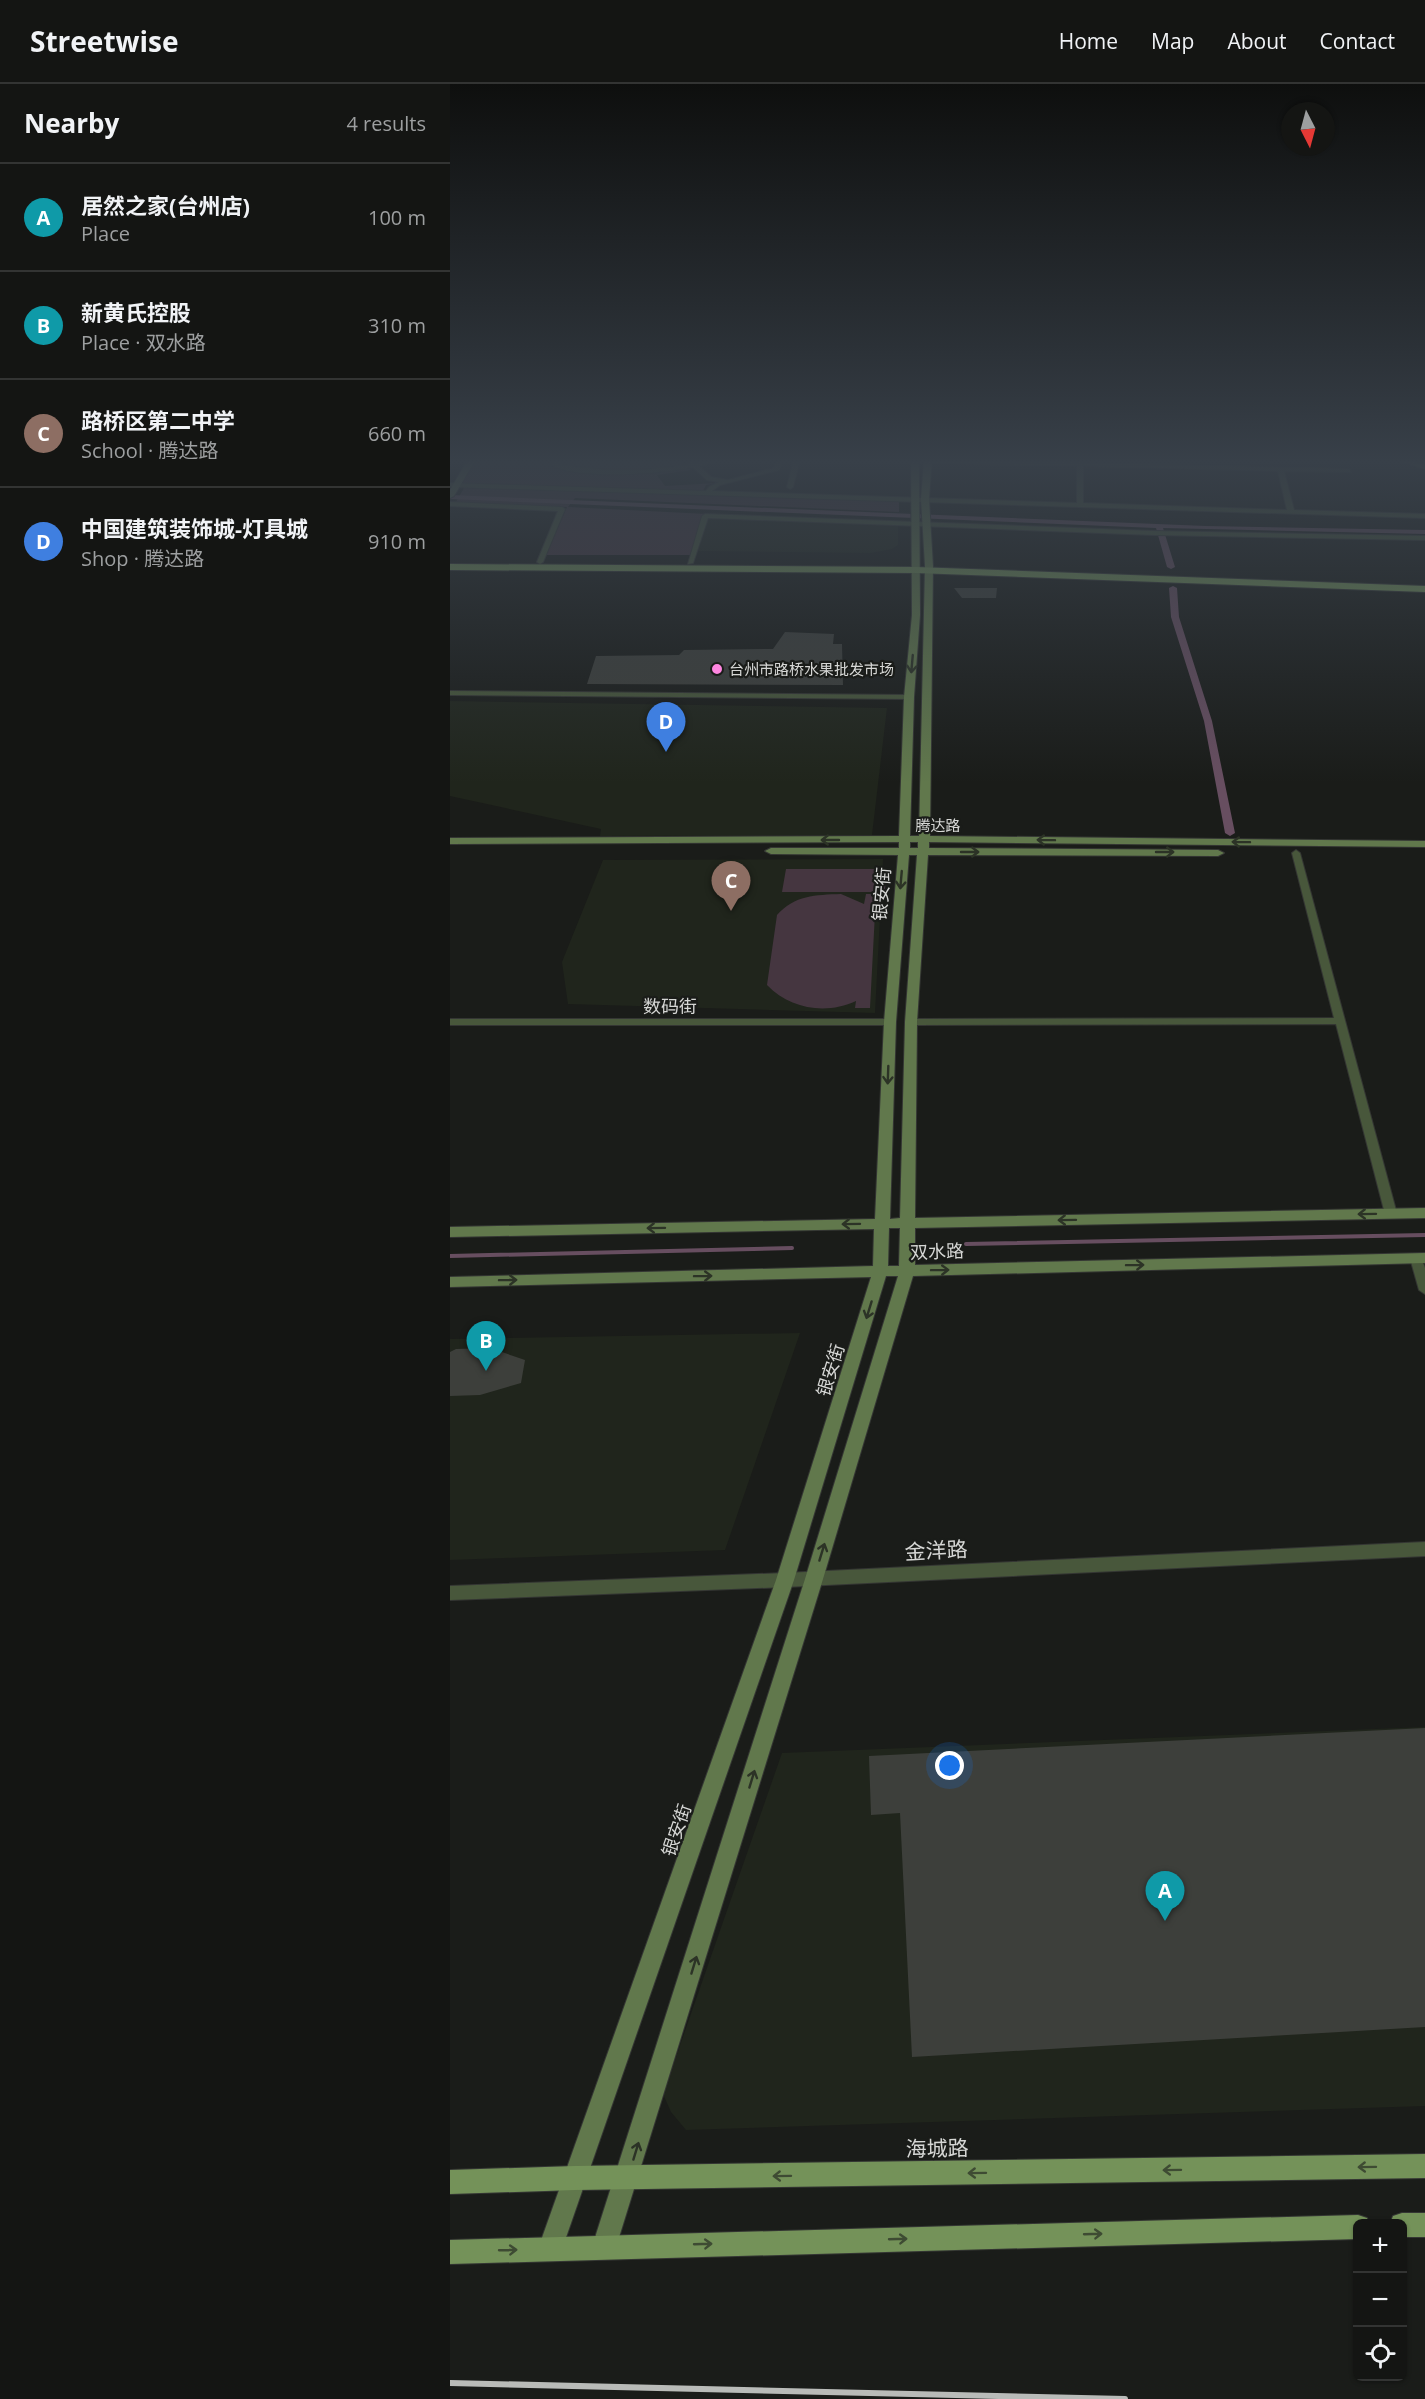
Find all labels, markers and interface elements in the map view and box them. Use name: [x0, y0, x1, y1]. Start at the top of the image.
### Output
text: Streetwise: [30, 22, 179, 60]
text: Home: [1059, 27, 1118, 55]
text: Map: [1151, 27, 1194, 55]
text: About: [1227, 27, 1287, 55]
text: Contact: [1320, 27, 1395, 55]
north arrow: [1281, 102, 1335, 156]
text: Nearby: [24, 105, 119, 141]
text: 4 results: [346, 110, 426, 137]
text: 居然之家(台州店): [81, 190, 250, 220]
text: A: [37, 204, 50, 231]
text: 100 m: [368, 204, 426, 231]
text: Place: [81, 220, 130, 247]
text: 新黄氏控股: [81, 297, 191, 327]
text: B: [37, 312, 50, 339]
text: 310 m: [368, 312, 426, 339]
text: Place · 双水路: [81, 329, 206, 356]
text: 路桥区第二中学: [81, 405, 235, 435]
text: C: [37, 420, 50, 447]
text: 660 m: [368, 420, 426, 447]
text: School · 腾达路: [81, 437, 219, 464]
text: 中国建筑装饰城-灯具城: [81, 513, 308, 543]
text: D: [36, 528, 51, 555]
text: 910 m: [368, 528, 426, 555]
text: Shop · 腾达路: [81, 545, 204, 572]
one-way arrow: [906, 654, 917, 674]
place label: 台州市路桥水果批发市场: [729, 659, 894, 679]
marker: 台州市路桥水果批发市场: [710, 662, 724, 676]
pin: D: [646, 702, 686, 752]
street label: 腾达路: [915, 815, 961, 835]
one-way arrow: [820, 834, 840, 846]
one-way arrow: [1036, 835, 1056, 846]
one-way arrow: [1231, 837, 1251, 848]
one-way arrow: [960, 846, 980, 858]
one-way arrow: [1155, 846, 1175, 858]
pin: C: [712, 862, 750, 911]
street label: 银安街: [867, 866, 895, 922]
one-way arrow: [895, 870, 906, 889]
street label: 数码街: [643, 994, 697, 1018]
one-way arrow: [882, 1064, 894, 1084]
one-way arrow: [1357, 1209, 1377, 1220]
one-way arrow: [1057, 1214, 1077, 1226]
one-way arrow: [841, 1218, 861, 1230]
one-way arrow: [646, 1222, 666, 1233]
street label: 双水路: [910, 1238, 964, 1264]
one-way arrow: [1125, 1259, 1145, 1271]
one-way arrow: [930, 1264, 950, 1276]
one-way arrow: [693, 1270, 713, 1282]
one-way arrow: [498, 1275, 518, 1286]
one-way arrow: [863, 1300, 874, 1319]
pin: B: [466, 1322, 506, 1371]
street label: 银安街: [811, 1341, 849, 1399]
street label: 金洋路: [904, 1534, 968, 1566]
one-way arrow: [817, 1543, 828, 1562]
your location: [935, 1751, 964, 1780]
one-way arrow: [747, 1770, 758, 1789]
street label: 银安街: [656, 1801, 696, 1859]
pin: A: [1146, 1872, 1184, 1921]
one-way arrow: [689, 1956, 700, 1975]
street label: 海城路: [905, 2133, 969, 2163]
one-way arrow: [631, 2142, 642, 2161]
one-way arrow: [1357, 2161, 1377, 2173]
one-way arrow: [1162, 2164, 1182, 2176]
one-way arrow: [967, 2167, 987, 2179]
one-way arrow: [772, 2170, 792, 2182]
map controls: [1353, 2219, 1407, 2381]
button: +: [1353, 2219, 1407, 2273]
one-way arrow: [1083, 2228, 1103, 2239]
one-way arrow: [888, 2233, 908, 2245]
one-way arrow: [693, 2238, 713, 2250]
one-way arrow: [498, 2244, 518, 2256]
button: −: [1353, 2273, 1407, 2327]
button: locate: [1353, 2327, 1407, 2381]

